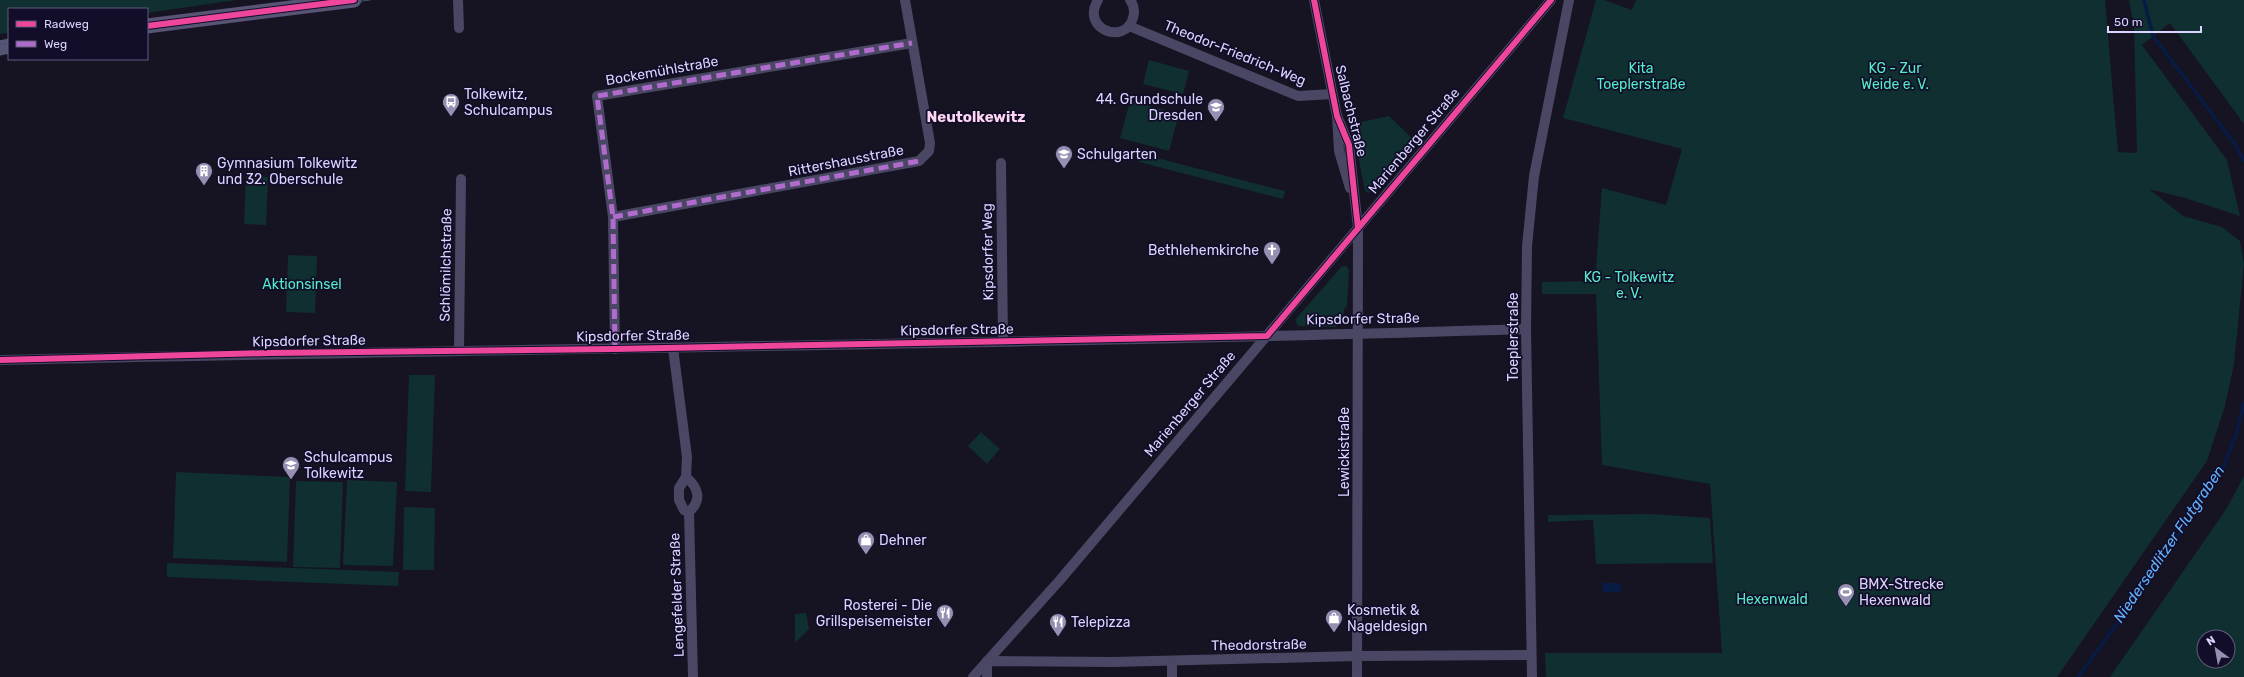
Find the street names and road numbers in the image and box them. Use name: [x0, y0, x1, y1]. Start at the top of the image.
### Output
street label: Theodor-Friedrich-Weg: [1162, 17, 1308, 89]
street label: Bockemühlstraße: [604, 53, 720, 89]
street label: Salbachstraße: [1331, 63, 1371, 159]
street label: Marienberger Straße: [1365, 84, 1463, 197]
street label: Rittershausstraße: [787, 141, 905, 181]
street label: Kipsdorfer Weg: [979, 203, 997, 301]
street label: Schlömilchstraße: [437, 208, 455, 322]
street label: Toeplerstraße: [1505, 292, 1522, 382]
street label: Kipsdorfer Straße: [1306, 310, 1420, 328]
street label: Kipsdorfer Straße: [900, 321, 1014, 339]
street label: Kipsdorfer Straße: [576, 327, 690, 345]
street label: Kipsdorfer Straße: [252, 332, 366, 350]
street label: Marienberger Straße: [1141, 347, 1239, 460]
street label: Lewickistraße: [1336, 407, 1353, 497]
street label: Lengefelder Straße: [666, 532, 688, 658]
street label: Theodorstraße: [1211, 636, 1307, 654]

